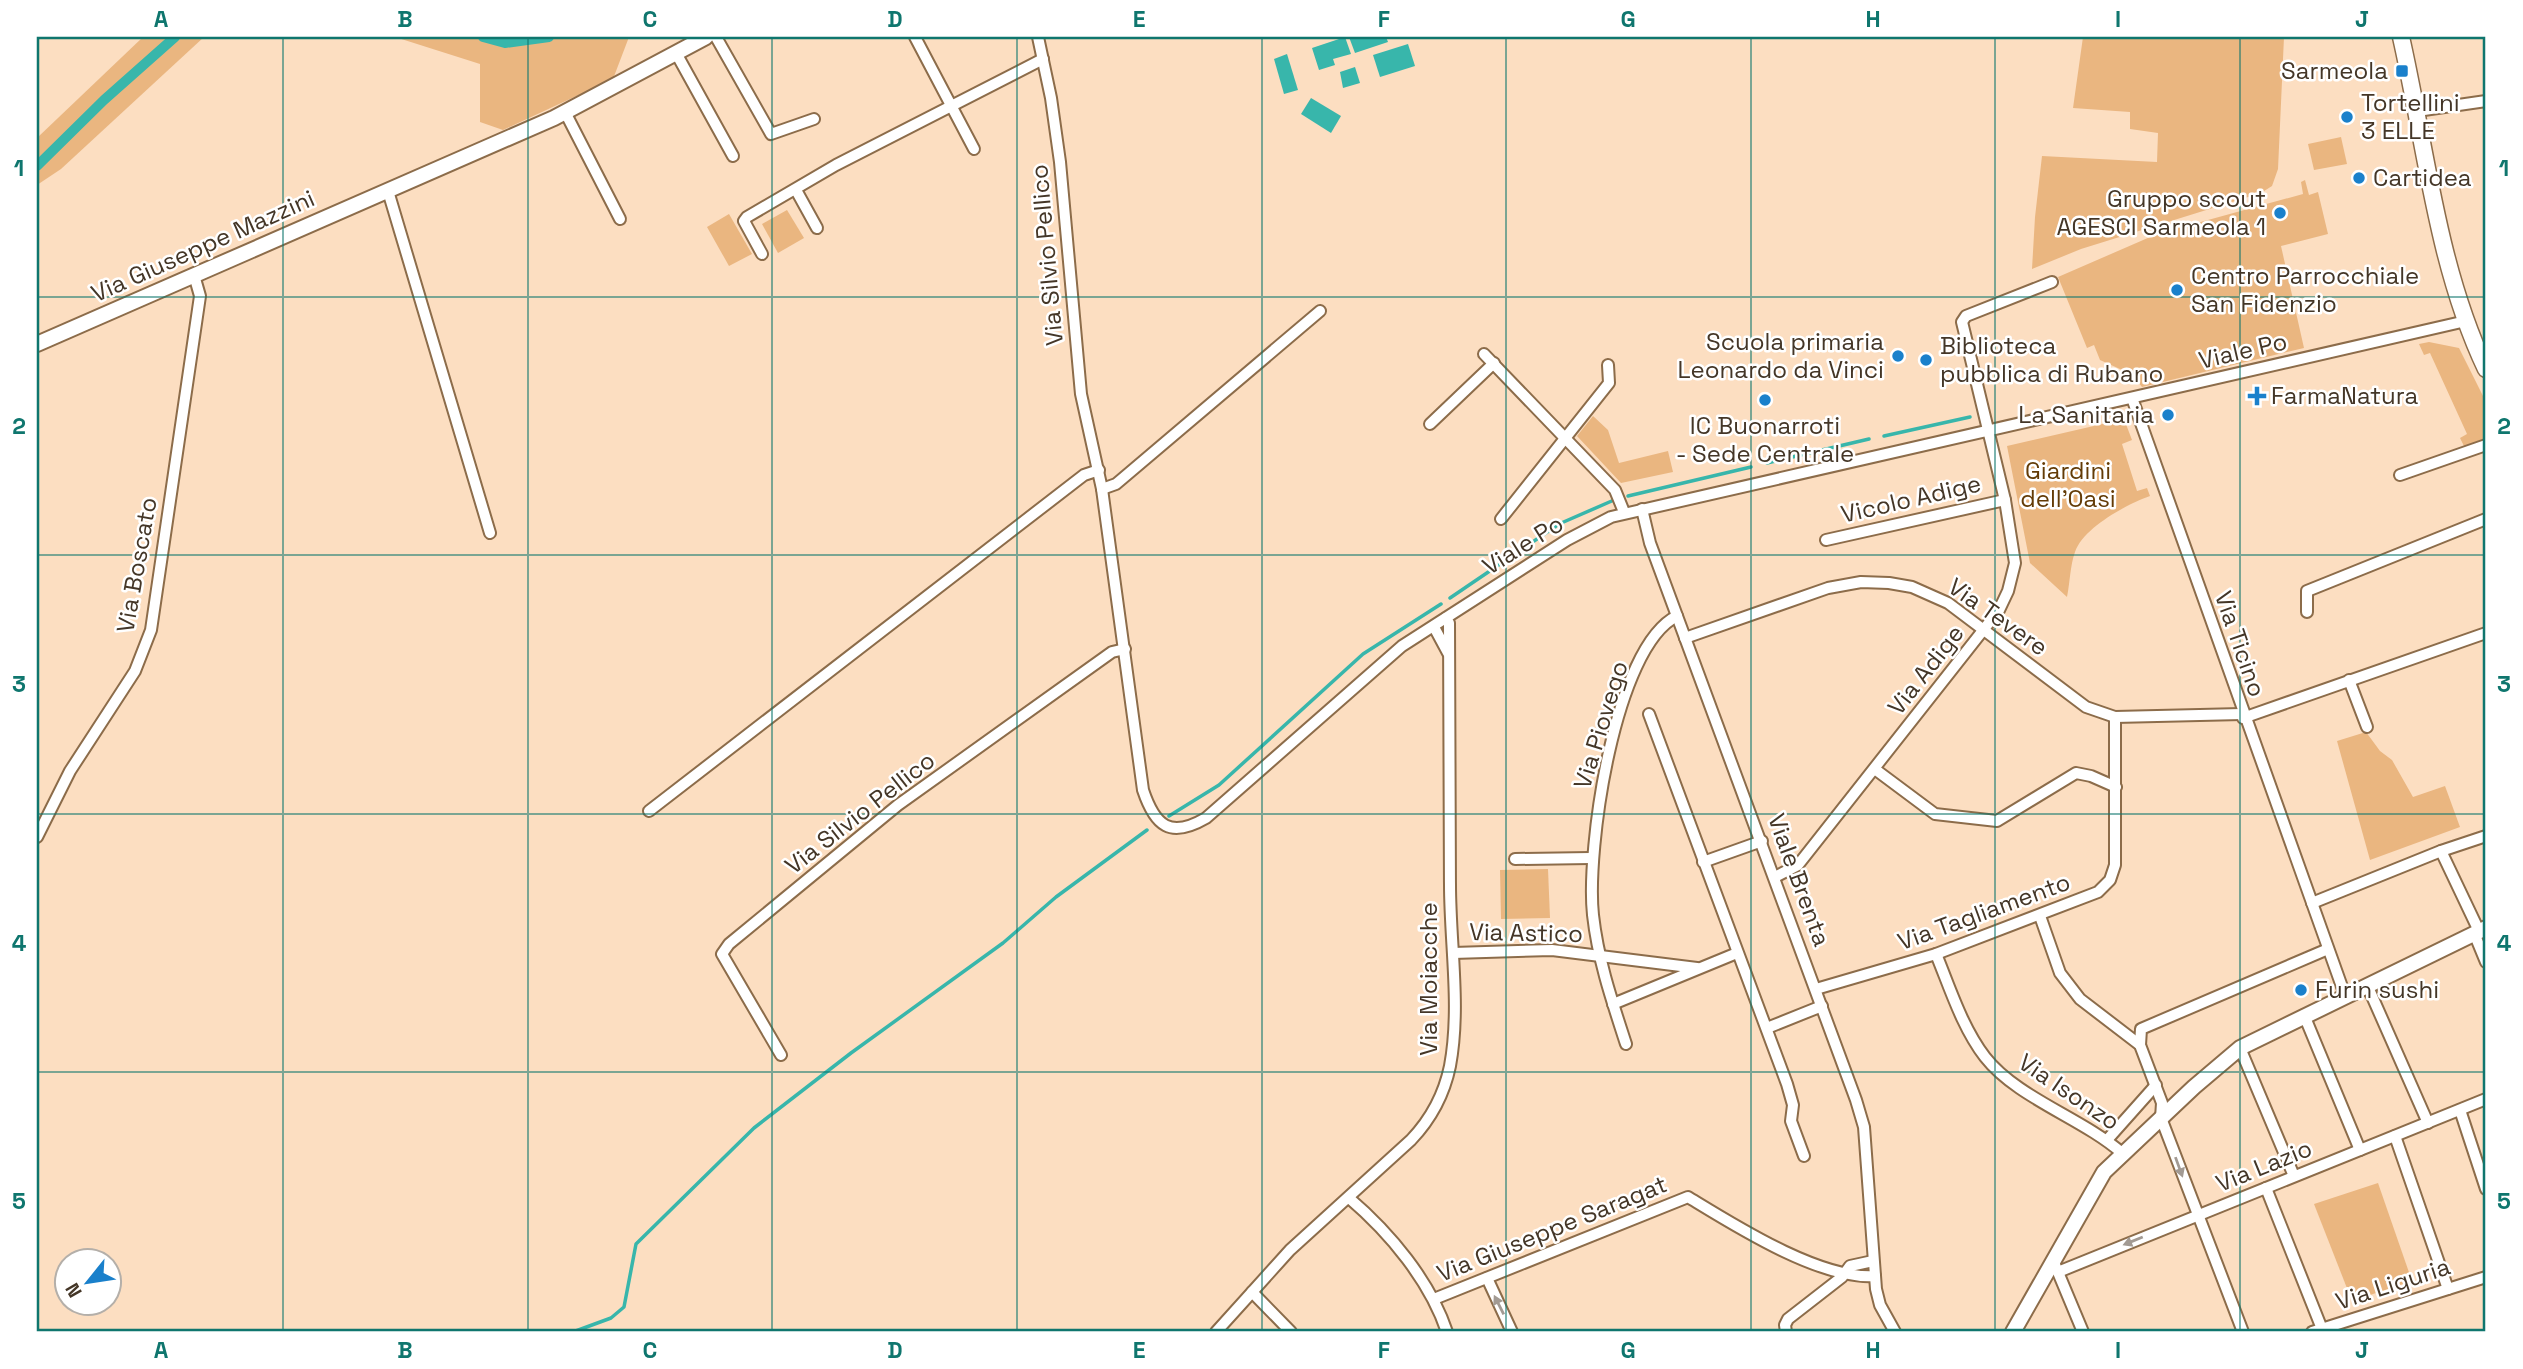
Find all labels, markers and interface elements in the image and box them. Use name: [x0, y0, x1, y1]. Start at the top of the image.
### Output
text: A: [154, 4, 169, 34]
text: B: [397, 4, 413, 34]
text: C: [643, 4, 657, 34]
text: D: [887, 4, 903, 34]
text: E: [1133, 4, 1145, 34]
text: F: [1378, 4, 1390, 34]
text: G: [1620, 4, 1636, 34]
text: H: [1865, 4, 1881, 34]
text: I: [2115, 4, 2121, 34]
text: J: [2355, 4, 2369, 34]
place label: Sarmeola: [2281, 55, 2388, 86]
marker: Sarmeola: [2394, 63, 2410, 79]
place label: Tortellini 3 ELLE: [2361, 87, 2460, 146]
marker: Tortellini 3 ELLE: [2339, 109, 2355, 125]
text: 1: [14, 153, 24, 183]
text: 1: [2499, 153, 2509, 183]
place label: Cartidea: [2373, 162, 2472, 193]
street label: Via Silvio Pellico: [1023, 163, 1070, 347]
marker: Cartidea: [2351, 170, 2367, 186]
street label: Via Giuseppe Mazzini: [86, 182, 319, 309]
place label: Gruppo scout AGESCI Sarmeola 1: [2057, 183, 2266, 242]
marker: Gruppo scout AGESCI Sarmeola 1: [2272, 205, 2288, 221]
place label: Centro Parrocchiale San Fidenzio: [2191, 260, 2419, 319]
marker: Centro Parrocchiale San Fidenzio: [2169, 282, 2185, 298]
street label: Viale Po: [2196, 325, 2290, 376]
place label: Scuola primaria Leonardo da Vinci: [1678, 326, 1884, 385]
place label: Biblioteca pubblica di Rubano: [1940, 330, 2163, 389]
marker: Scuola primaria Leonardo da Vinci: [1890, 348, 1906, 364]
marker: Biblioteca pubblica di Rubano: [1918, 352, 1934, 368]
place label: FarmaNatura: [2271, 380, 2418, 411]
marker: FarmaNatura: [2249, 388, 2265, 404]
marker: IC Buonarroti - Sede Centrale: [1757, 392, 1773, 408]
place label: La Sanitaria: [2018, 399, 2154, 430]
marker: La Sanitaria: [2160, 407, 2176, 423]
place label: IC Buonarroti - Sede Centrale: [1676, 410, 1854, 469]
text: 2: [12, 411, 26, 441]
text: 2: [2497, 411, 2511, 441]
park label: Giardini dell'Oasi: [2020, 455, 2116, 514]
street label: Vicolo Adige: [1838, 467, 1984, 530]
street label: Via Boscato: [109, 495, 164, 635]
street label: Viale Po: [1476, 508, 1569, 581]
street label: Via Tevere: [1942, 571, 2054, 662]
street label: Via Ticino: [2208, 587, 2273, 701]
street label: Via Adige: [1881, 618, 1971, 721]
street label: Via Piovego: [1566, 657, 1635, 793]
text: 3: [12, 669, 26, 699]
text: 3: [2497, 669, 2511, 699]
street label: Via Silvio Pellico: [778, 744, 941, 881]
street label: Viale Brenta: [1761, 809, 1838, 950]
street label: Via Tagliamento: [1893, 866, 2074, 957]
street label: Via Moiacche: [1413, 902, 1444, 1056]
street label: Via Astico: [1469, 916, 1583, 949]
text: 4: [12, 928, 27, 958]
text: 4: [2497, 928, 2512, 958]
place label: Furin sushi: [2315, 974, 2439, 1005]
marker: Furin sushi: [2293, 982, 2309, 998]
street label: Via Isonzo: [2013, 1046, 2126, 1137]
street label: Via Lazio: [2211, 1132, 2316, 1199]
one-way arrow: [2174, 1156, 2185, 1177]
street label: Via Giuseppe Saragat: [1432, 1168, 1671, 1289]
text: 5: [12, 1186, 26, 1216]
text: 5: [2497, 1186, 2511, 1216]
one-way arrow: [2123, 1236, 2144, 1247]
north arrow: [52, 1246, 122, 1316]
street label: Via Liguria: [2332, 1250, 2454, 1317]
text: N: [60, 1278, 88, 1302]
one-way arrow: [1493, 1295, 1504, 1315]
text: A: [154, 1335, 169, 1365]
text: B: [397, 1335, 413, 1365]
text: C: [643, 1335, 657, 1365]
text: D: [887, 1335, 903, 1365]
text: E: [1133, 1335, 1145, 1365]
text: F: [1378, 1335, 1390, 1365]
text: G: [1620, 1335, 1636, 1365]
text: H: [1865, 1335, 1881, 1365]
text: I: [2115, 1335, 2121, 1365]
text: J: [2355, 1335, 2369, 1365]

